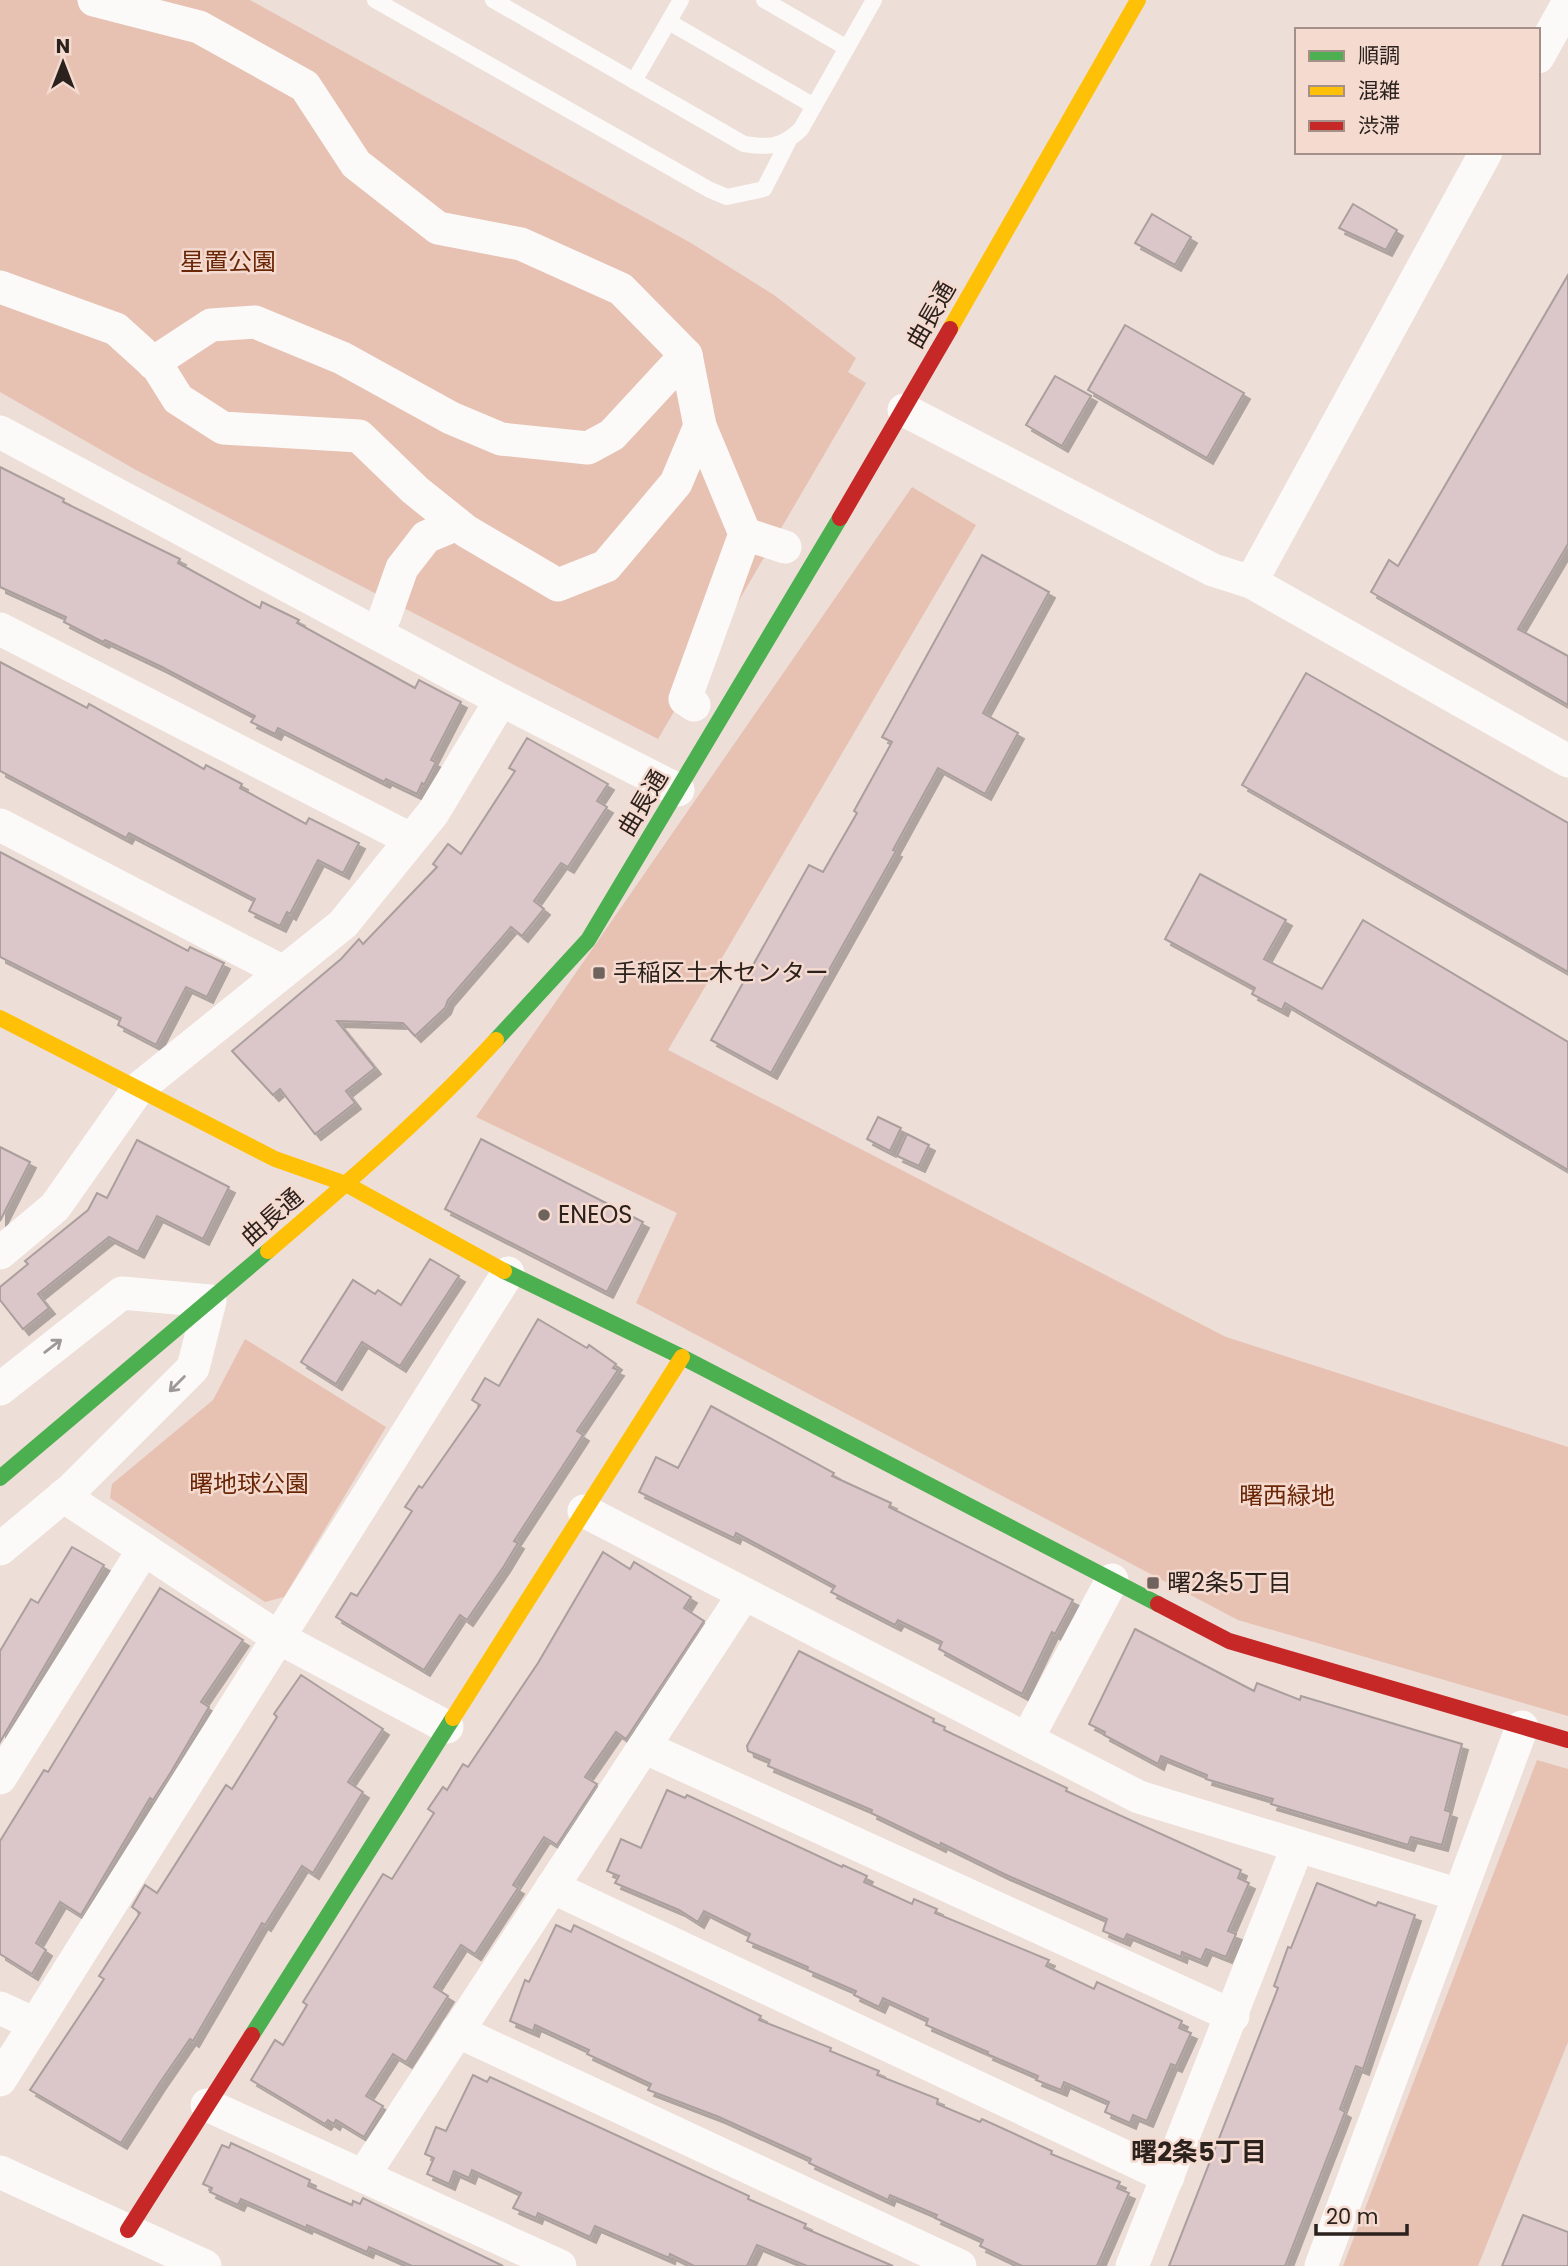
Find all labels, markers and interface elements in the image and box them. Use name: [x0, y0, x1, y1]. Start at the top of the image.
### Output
north arrow: [28, 28, 98, 98]
legend: [1295, 28, 1540, 154]
text: N: [56, 33, 70, 60]
text: 順調: [1358, 41, 1400, 70]
text: 混雑: [1358, 76, 1400, 105]
text: 渋滞: [1358, 111, 1400, 140]
park label: 星置公園: [180, 245, 276, 278]
street label: 曲長通: [898, 275, 963, 354]
street label: 曲長通: [610, 763, 675, 842]
place label: 手稲区土木センター: [613, 956, 829, 989]
marker: 手稲区土木センター: [591, 965, 607, 981]
street label: 曲長通: [234, 1181, 310, 1253]
place label: ENEOS: [558, 1198, 632, 1231]
marker: ENEOS: [536, 1207, 552, 1223]
one-way arrow: [43, 1338, 62, 1353]
one-way arrow: [168, 1376, 185, 1393]
park label: 曙地球公園: [189, 1467, 309, 1500]
park label: 曙西緑地: [1239, 1479, 1335, 1512]
place label: 曙2条5丁目: [1167, 1566, 1292, 1599]
marker: 曙2条5丁目: [1145, 1575, 1161, 1591]
district label: 曙2条5丁目: [1131, 2134, 1267, 2170]
scale bar: [1316, 2192, 1407, 2236]
text: 20 m: [1326, 2202, 1379, 2231]

